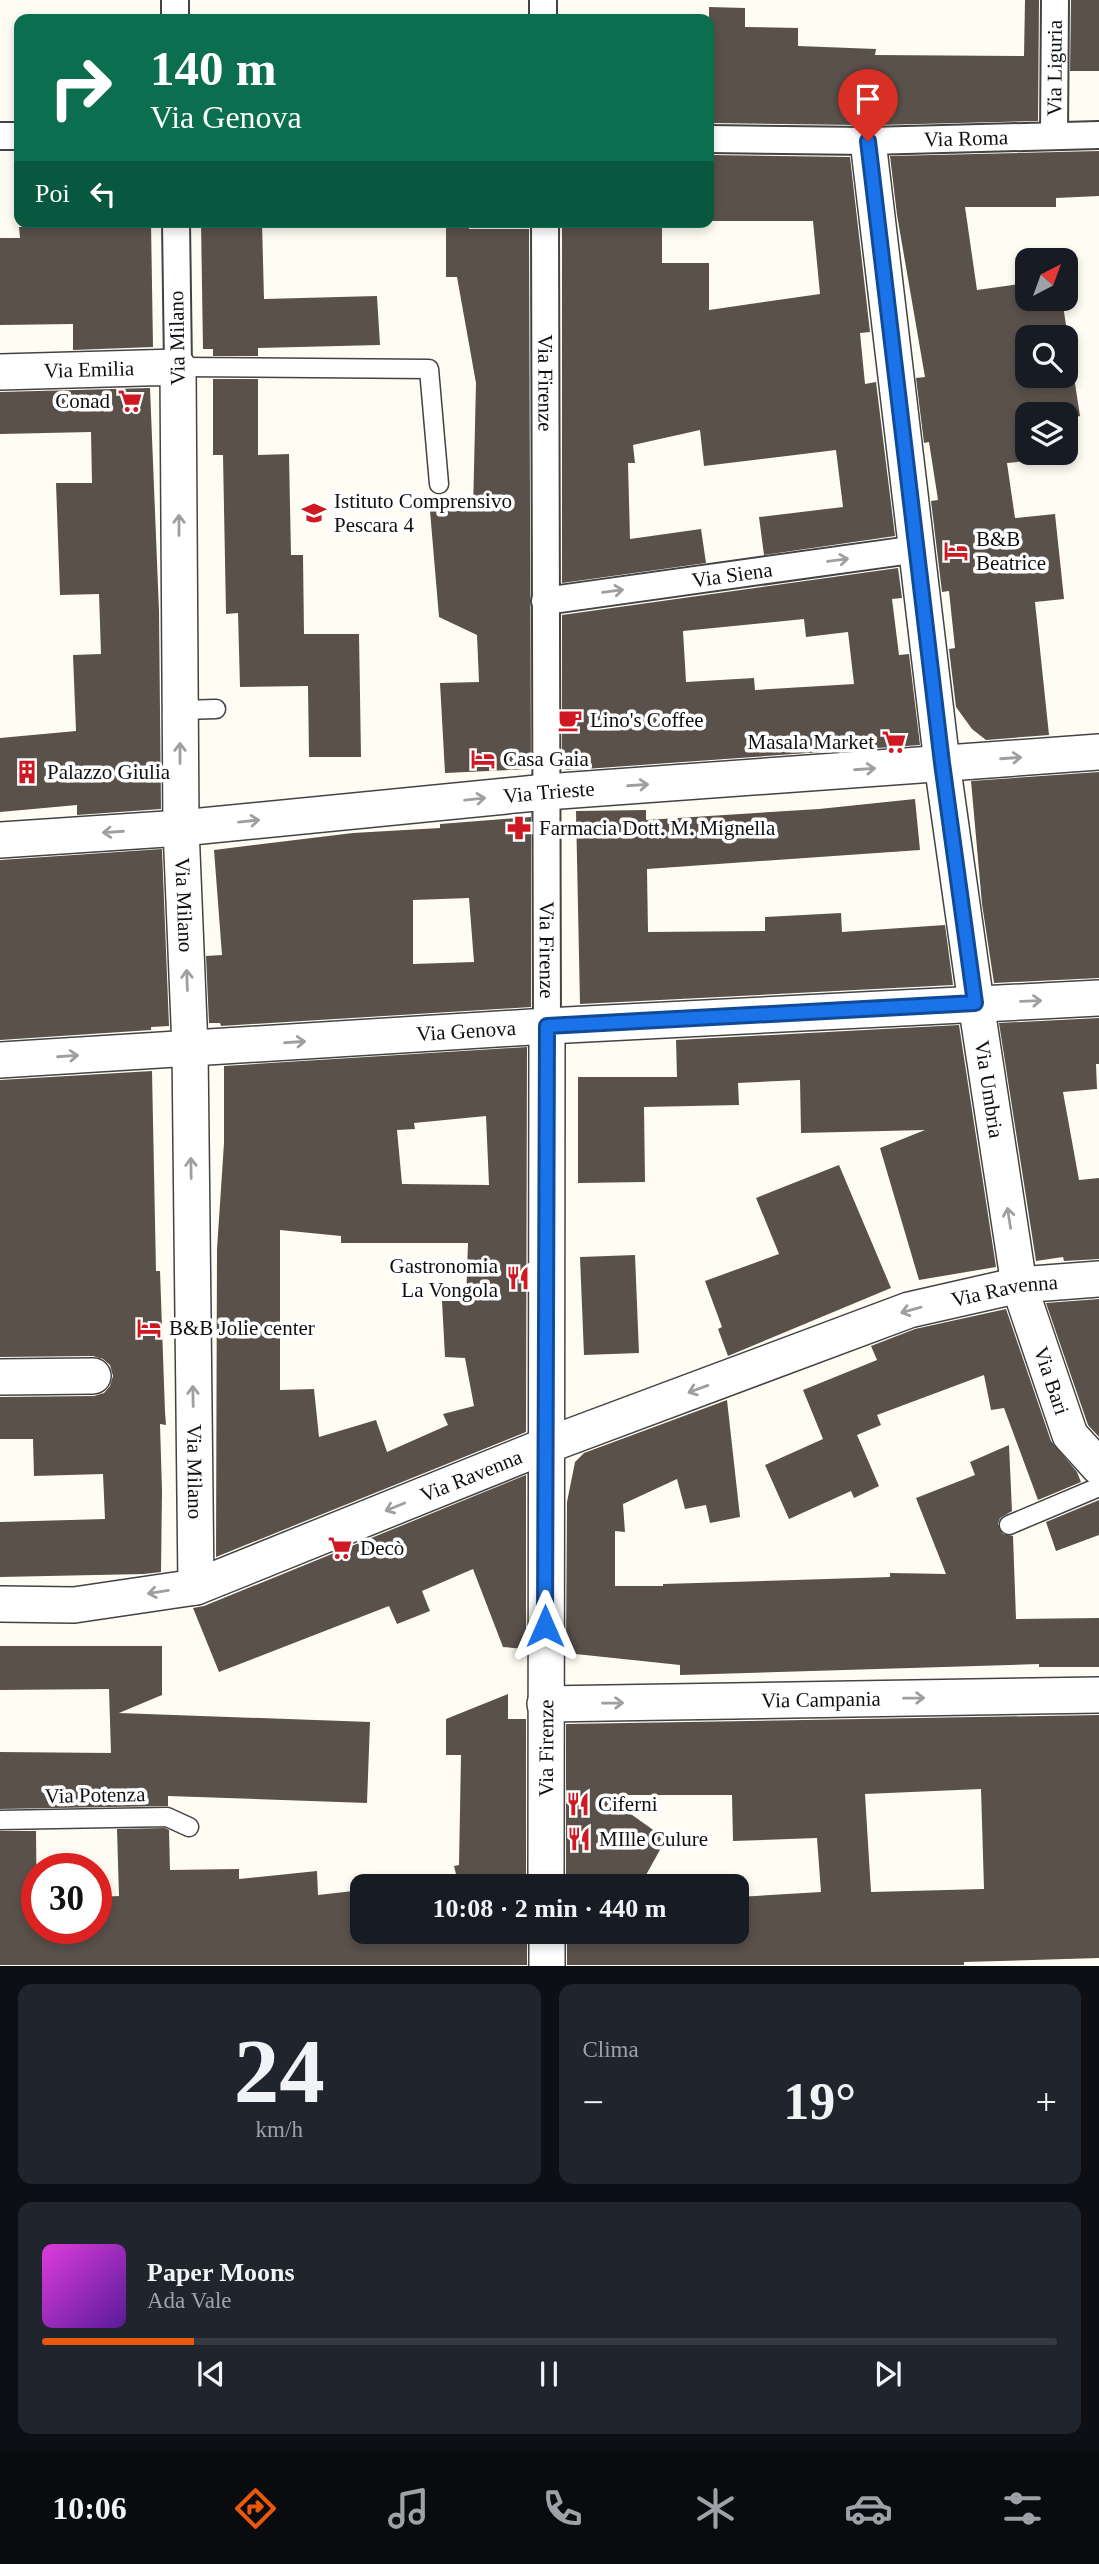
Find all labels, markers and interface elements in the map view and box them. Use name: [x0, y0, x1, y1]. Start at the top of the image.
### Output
street label: Via Liguria: [1042, 19, 1067, 116]
text: 140 m: [150, 41, 277, 96]
icon: right: [35, 42, 126, 133]
pin: [838, 69, 898, 141]
icon: arrive: [849, 80, 887, 118]
text: Via Genova: [150, 99, 302, 135]
street label: Via Roma: [923, 125, 1009, 152]
icon: left: [84, 175, 122, 213]
text: Poi: [35, 179, 70, 208]
north arrow: [1015, 248, 1078, 312]
map controls: [1015, 248, 1078, 465]
street label: Via Milano: [164, 290, 190, 386]
button: search: [1015, 325, 1078, 388]
street label: Via Firenze: [533, 334, 558, 432]
street label: Via Emilia: [43, 356, 135, 383]
supermarket icon: Conad: [116, 387, 144, 415]
place label: Conad: [55, 389, 110, 413]
button: layers: [1015, 402, 1078, 465]
place label: Istituto Comprensivo Pescara 4: [334, 489, 512, 537]
school or university icon: Istituto Comprensivo Pescara 4: [300, 499, 328, 527]
one-way arrow: [172, 514, 186, 537]
place label: B&B Beatrice: [976, 527, 1046, 575]
hotel icon: B&B Beatrice: [942, 537, 970, 565]
one-way arrow: [826, 553, 849, 566]
street label: Via Siena: [690, 557, 775, 592]
one-way arrow: [601, 585, 624, 598]
cafe icon: Lino's Coffee: [556, 706, 584, 734]
place label: Lino's Coffee: [590, 708, 704, 732]
supermarket icon: Masala Market: [880, 728, 908, 756]
place label: Masala Market: [747, 730, 874, 754]
one-way arrow: [173, 742, 187, 765]
hotel icon: Casa Gaia: [469, 745, 497, 773]
place label: Casa Gaia: [503, 747, 589, 771]
one-way arrow: [999, 751, 1021, 764]
building icon: Palazzo Giulia: [13, 758, 41, 786]
place label: Palazzo Giulia: [47, 760, 171, 784]
one-way arrow: [854, 762, 877, 775]
street label: Via Trieste: [502, 777, 595, 808]
one-way arrow: [627, 778, 649, 791]
one-way arrow: [463, 792, 486, 805]
pharmacy icon: Farmacia Dott. M. Mignella: [505, 814, 533, 842]
one-way arrow: [237, 815, 260, 828]
place label: Farmacia Dott. M. Mignella: [539, 816, 776, 840]
one-way arrow: [102, 826, 125, 839]
street label: Via Milano: [170, 857, 198, 953]
street label: Via Firenze: [535, 901, 559, 999]
one-way arrow: [180, 969, 193, 992]
one-way arrow: [1019, 994, 1042, 1007]
street label: Via Genova: [416, 1016, 517, 1046]
one-way arrow: [283, 1035, 306, 1048]
street label: Via Umbria: [970, 1039, 1009, 1140]
one-way arrow: [56, 1049, 79, 1062]
one-way arrow: [184, 1157, 198, 1180]
one-way arrow: [1002, 1207, 1015, 1230]
place label: Gastronomia La Vongola: [390, 1254, 499, 1302]
restaurant icon: Gastronomia La Vongola: [504, 1264, 532, 1292]
street label: Via Ravenna: [949, 1270, 1059, 1312]
one-way arrow: [901, 1305, 923, 1318]
hotel icon: B&B Jolie center: [135, 1314, 163, 1342]
place label: B&B Jolie center: [169, 1316, 315, 1340]
street label: Via Bari: [1029, 1343, 1074, 1418]
one-way arrow: [688, 1384, 709, 1396]
one-way arrow: [186, 1385, 200, 1408]
street label: Via Milano: [182, 1424, 207, 1519]
street label: Via Ravenna: [417, 1444, 526, 1507]
one-way arrow: [384, 1501, 406, 1514]
supermarket icon: Decò: [326, 1534, 354, 1562]
place label: Decò: [360, 1536, 404, 1560]
one-way arrow: [148, 1586, 170, 1599]
position arrow: [508, 1589, 582, 1663]
street label: Via Campania: [761, 1687, 882, 1712]
one-way arrow: [902, 1691, 925, 1705]
one-way arrow: [601, 1696, 624, 1710]
street label: Via Firenze: [534, 1699, 558, 1797]
street label: Via Potenza: [44, 1782, 146, 1808]
restaurant icon: Ciferni: [564, 1790, 592, 1818]
place label: Ciferni: [598, 1792, 658, 1816]
restaurant icon: MIlle Culure: [565, 1825, 593, 1853]
place label: MIlle Culure: [599, 1827, 708, 1851]
speed limit sign: 30: [21, 1853, 112, 1944]
text: 10:08 · 2 min · 440 m: [433, 1894, 667, 1923]
text: 24: [234, 2021, 325, 2122]
text: Clima: [583, 2037, 639, 2062]
text: 19°: [783, 2073, 856, 2130]
text: −: [583, 2081, 604, 2123]
text: +: [1036, 2081, 1057, 2123]
text: km/h: [256, 2117, 303, 2142]
text: Paper Moons: [147, 2258, 295, 2287]
text: Ada Vale: [147, 2288, 232, 2313]
icon: previous: [192, 2355, 230, 2393]
icon: pause: [530, 2355, 568, 2393]
icon: next: [869, 2355, 907, 2393]
icon: directions: [231, 2484, 280, 2533]
icon: music: [384, 2484, 433, 2533]
icon: phone: [538, 2484, 587, 2533]
icon: climate: [691, 2484, 740, 2533]
icon: car: [844, 2484, 893, 2533]
icon: filters: [998, 2484, 1047, 2533]
text: 10:06: [52, 2490, 127, 2526]

